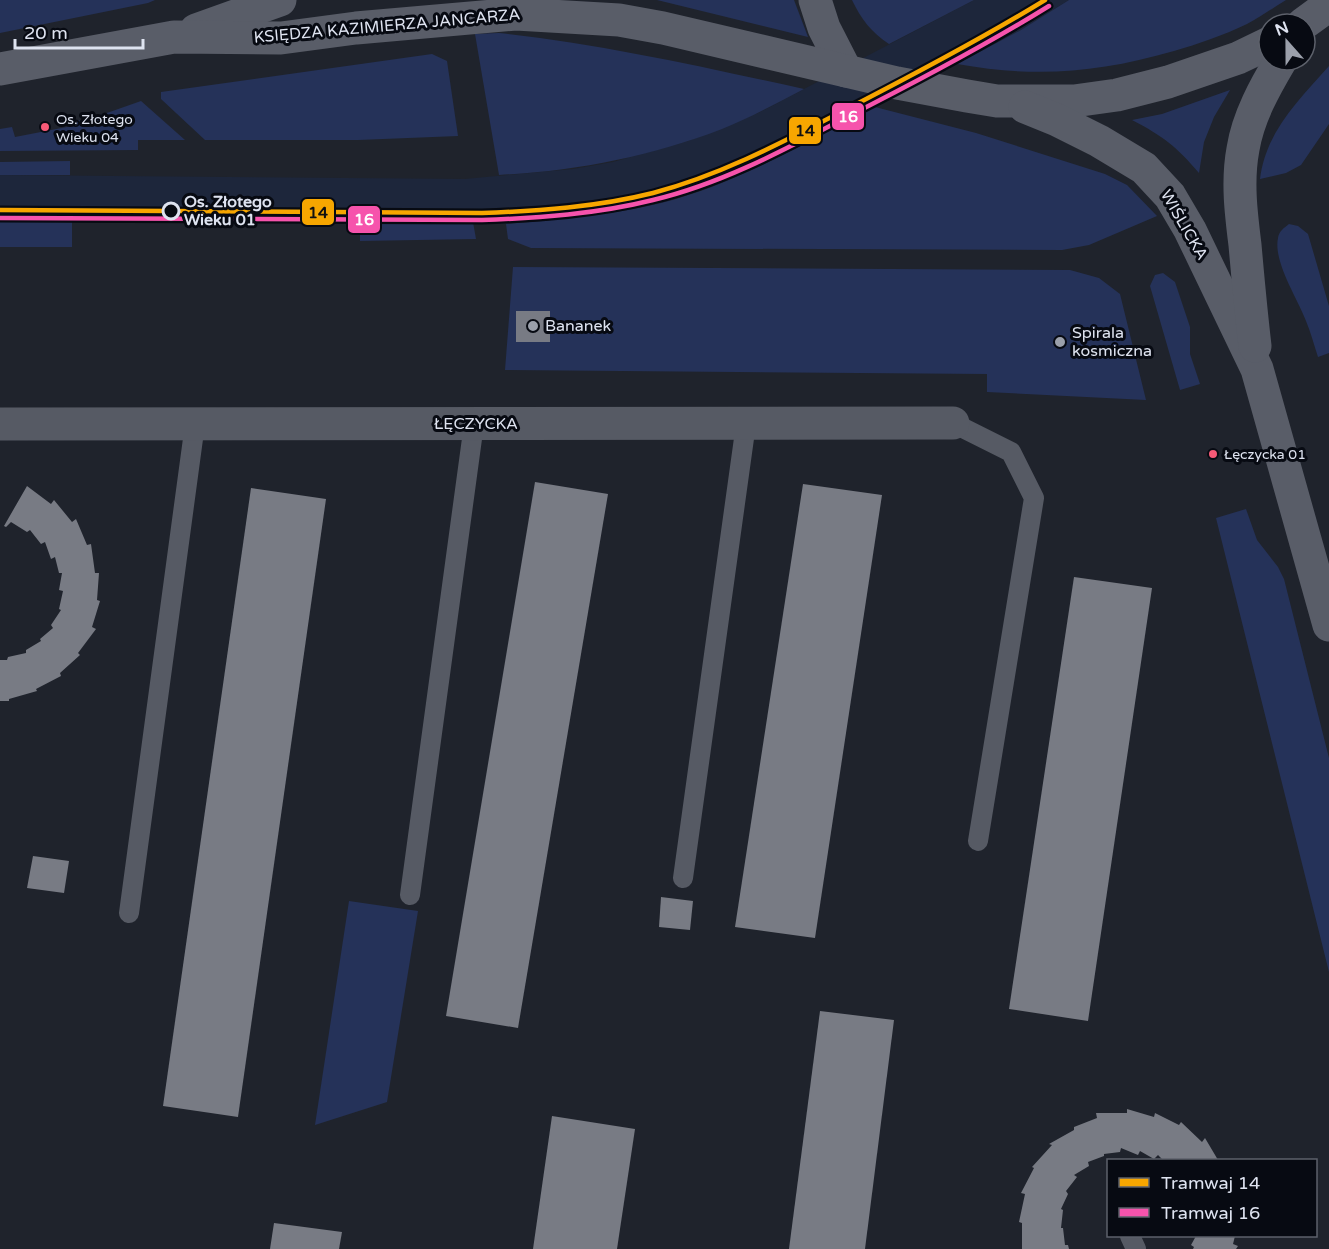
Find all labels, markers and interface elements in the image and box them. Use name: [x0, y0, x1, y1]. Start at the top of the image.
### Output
street label: KSIĘDZA KAZIMIERZA JANCARZA: [253, 4, 521, 48]
scale bar: [15, 12, 142, 50]
north arrow: [1257, 12, 1317, 72]
text: N: [1272, 17, 1292, 41]
text: 20 m: [24, 22, 68, 44]
line badge: 16: [831, 102, 865, 131]
text: 16: [838, 107, 858, 127]
place label: Os. Złotego Wieku 04: [56, 111, 133, 146]
line badge: 14: [788, 116, 822, 145]
marker: Os. Złotego Wieku 04: [39, 121, 51, 133]
text: 14: [795, 121, 815, 141]
street label: WIŚLICKA: [1156, 186, 1212, 264]
place label: Os. Złotego Wieku 01: [184, 192, 272, 230]
line badge: 14: [301, 198, 335, 226]
marker: Os. Złotego Wieku 01: [162, 202, 180, 220]
text: 14: [308, 203, 328, 223]
line badge: 16: [347, 205, 381, 234]
text: 16: [354, 210, 374, 230]
place label: Bananek: [545, 316, 612, 336]
marker: Bananek: [526, 319, 540, 333]
place label: Spirala kosmiczna: [1072, 323, 1152, 361]
marker: Spirala kosmiczna: [1053, 335, 1067, 349]
street label: ŁĘCZYCKA: [434, 414, 518, 434]
place label: Łęczycka 01: [1224, 446, 1306, 463]
marker: Łęczycka 01: [1207, 448, 1219, 460]
legend: [1107, 1159, 1317, 1237]
text: Tramwaj 14: [1161, 1172, 1260, 1194]
text: Tramwaj 16: [1161, 1202, 1260, 1224]

